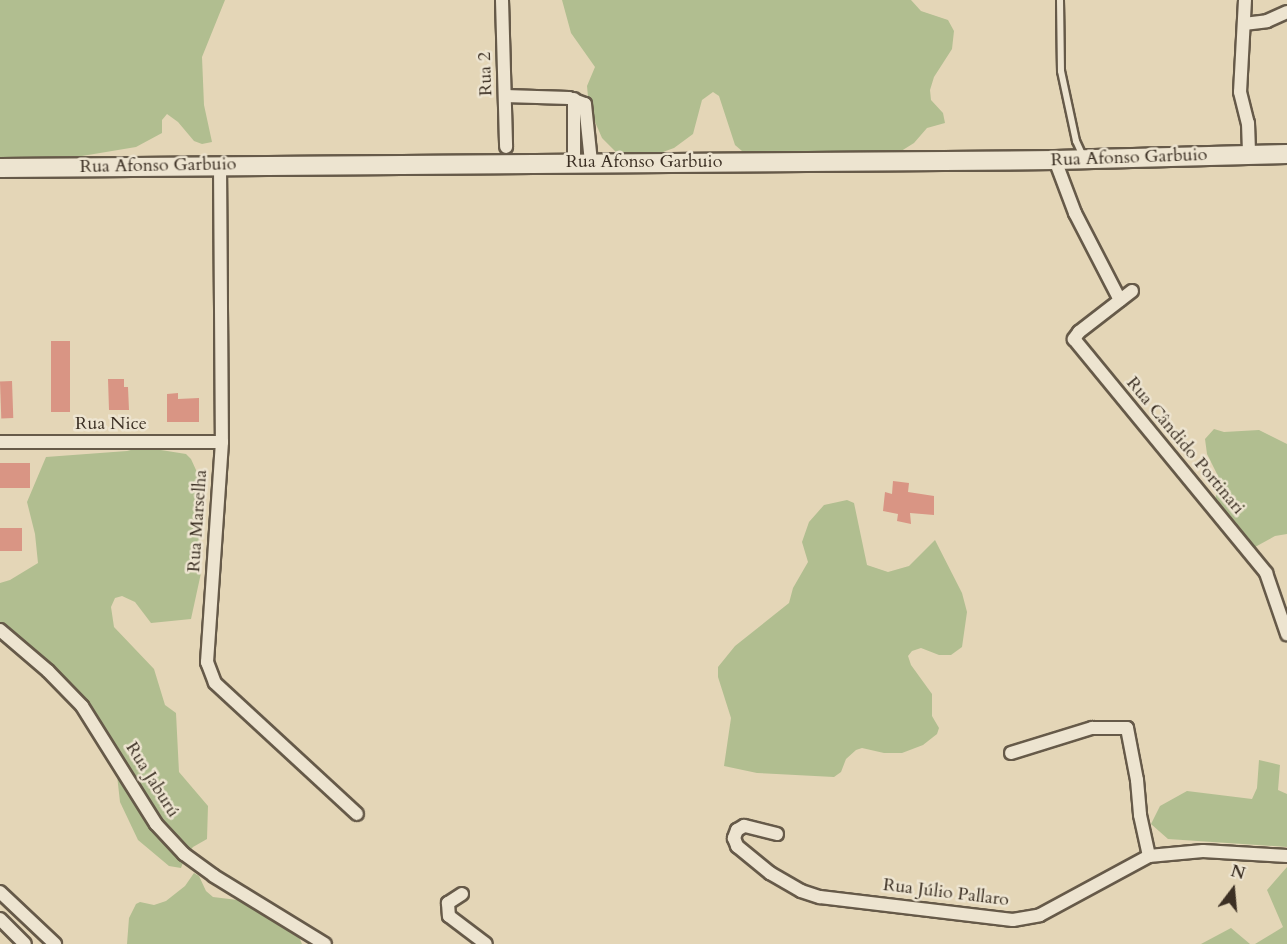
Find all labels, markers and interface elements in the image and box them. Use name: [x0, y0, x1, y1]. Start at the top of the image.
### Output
street label: Rua 2: [474, 52, 498, 96]
street label: Rua Afonso Garbuio: [1050, 144, 1208, 172]
street label: Rua Afonso Garbuio: [566, 151, 722, 173]
street label: Rua Afonso Garbuio: [79, 154, 237, 178]
street label: Rua Cândido Portinari: [1121, 373, 1249, 519]
street label: Rua Nice: [75, 413, 147, 435]
street label: Rua Marselha: [184, 469, 212, 573]
street label: Rua Jaburú: [120, 738, 184, 822]
north arrow: [1203, 860, 1263, 920]
text: N: [1228, 860, 1248, 885]
street label: Rua Júlio Pallaro: [882, 875, 1010, 911]

